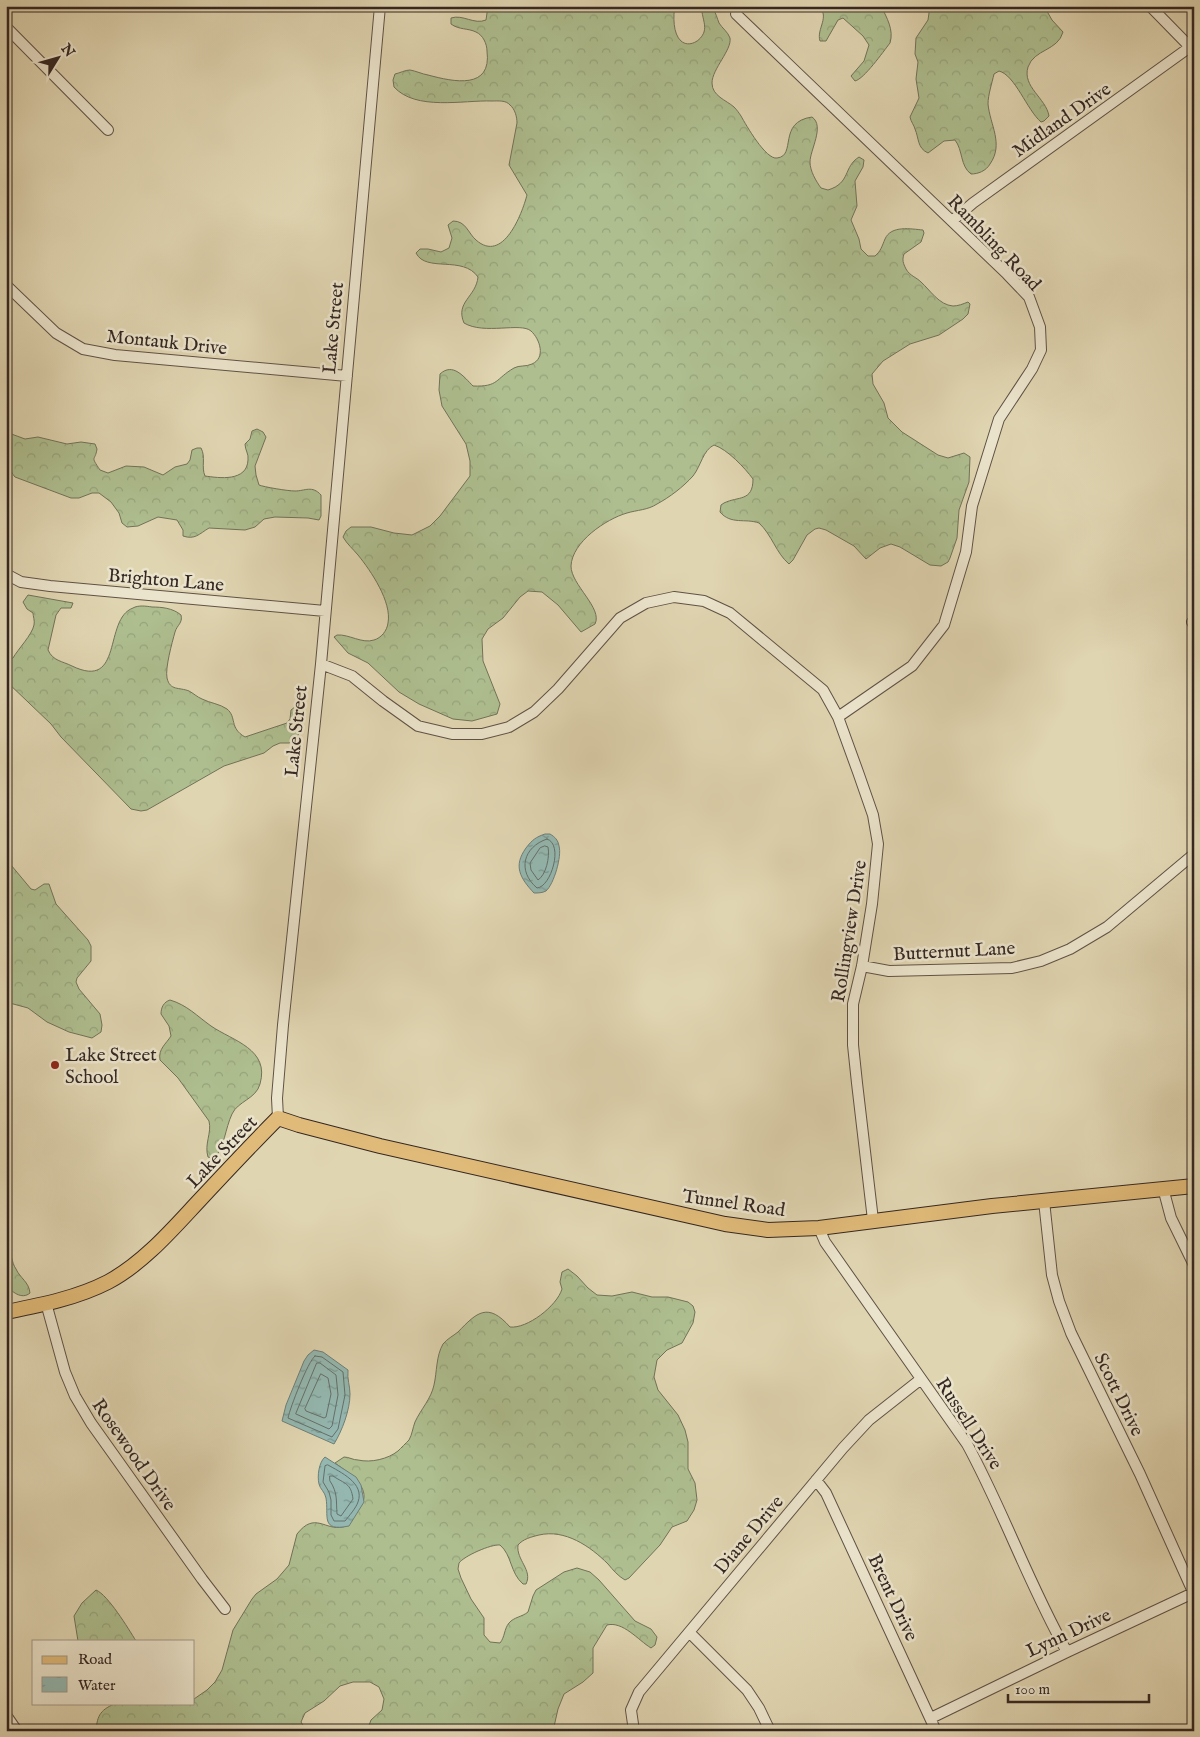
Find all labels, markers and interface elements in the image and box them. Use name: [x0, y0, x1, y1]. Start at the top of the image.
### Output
north arrow: [32, 32, 82, 82]
text: N: [56, 40, 78, 61]
street label: Midland Drive: [1008, 78, 1116, 163]
street label: Rambling Road: [941, 190, 1046, 297]
street label: Lake Street: [318, 281, 350, 375]
street label: Montauk Drive: [105, 325, 229, 361]
street label: Brighton Lane: [107, 564, 225, 598]
street label: Lake Street: [280, 684, 314, 778]
street label: Rollingview Drive: [827, 858, 873, 1004]
street label: Butternut Lane: [892, 937, 1016, 967]
place label: Lake Street School: [65, 1044, 157, 1090]
marker: Lake Street School: [49, 1059, 61, 1071]
street label: Lake Street: [182, 1111, 263, 1194]
street label: Tunnel Road: [681, 1185, 787, 1223]
street label: Scott Drive: [1088, 1349, 1149, 1441]
street label: Russell Drive: [930, 1373, 1007, 1475]
street label: Rosewood Drive: [86, 1394, 181, 1516]
street label: Diane Drive: [710, 1491, 790, 1580]
street label: Brent Drive: [862, 1551, 923, 1645]
street label: Lynn Drive: [1022, 1604, 1115, 1664]
legend: [32, 1640, 195, 1704]
text: Road: [78, 1650, 113, 1669]
scale bar: [1008, 1672, 1149, 1704]
text: Water: [78, 1676, 116, 1695]
text: 100 m: [1015, 1680, 1051, 1699]

